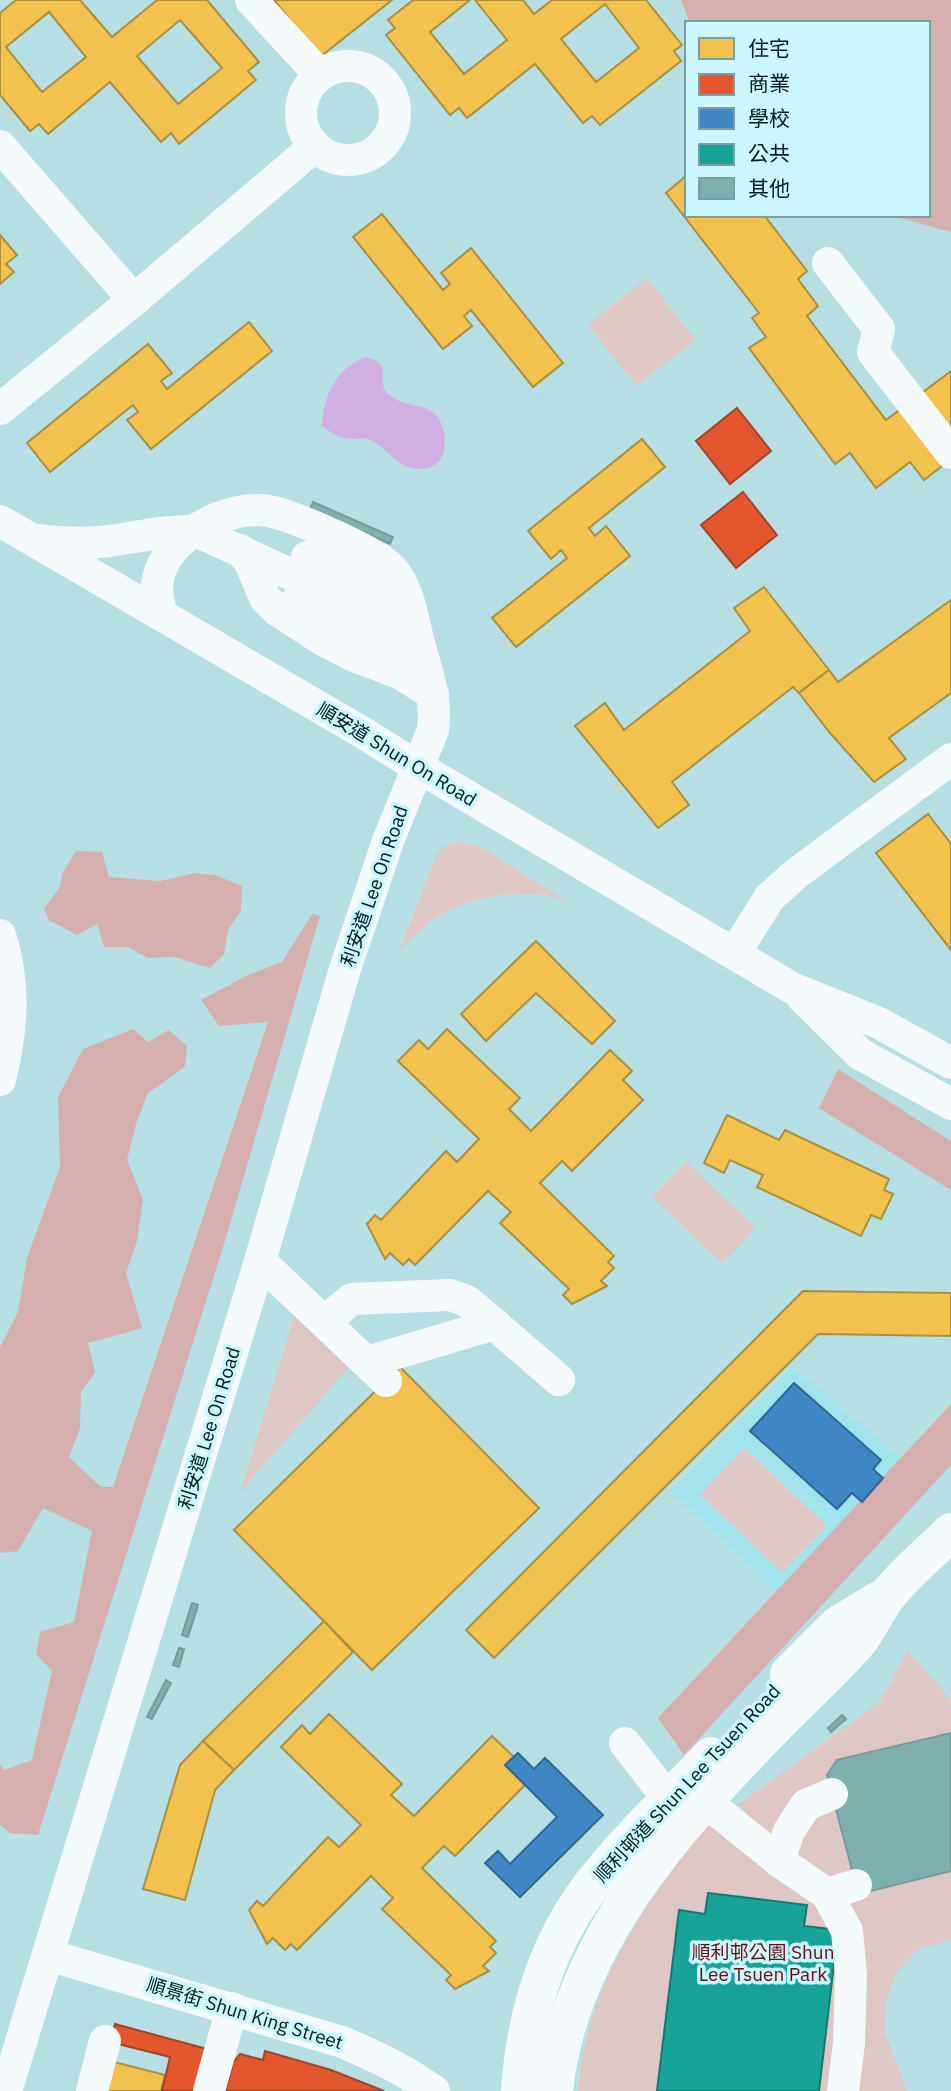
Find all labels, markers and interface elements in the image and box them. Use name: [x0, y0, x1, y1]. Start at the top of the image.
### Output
legend: [685, 21, 930, 217]
text: 住宅: [748, 34, 790, 62]
text: 商業: [748, 69, 790, 97]
text: 學校: [748, 104, 790, 132]
text: 公共: [748, 139, 790, 167]
text: 其他: [748, 174, 790, 202]
street label: 順安道 Shun On Road: [313, 697, 481, 811]
street label: 利安道 Lee On Road: [335, 802, 413, 970]
street label: 利安道 Lee On Road: [173, 1344, 245, 1512]
street label: 順利邨道 Shun Lee Tsuen Road: [589, 1679, 785, 1887]
park label: 順利邨公園 Shun Lee Tsuen Park: [692, 1940, 834, 1986]
street label: 順景街 Shun King Street: [144, 1972, 346, 2054]

